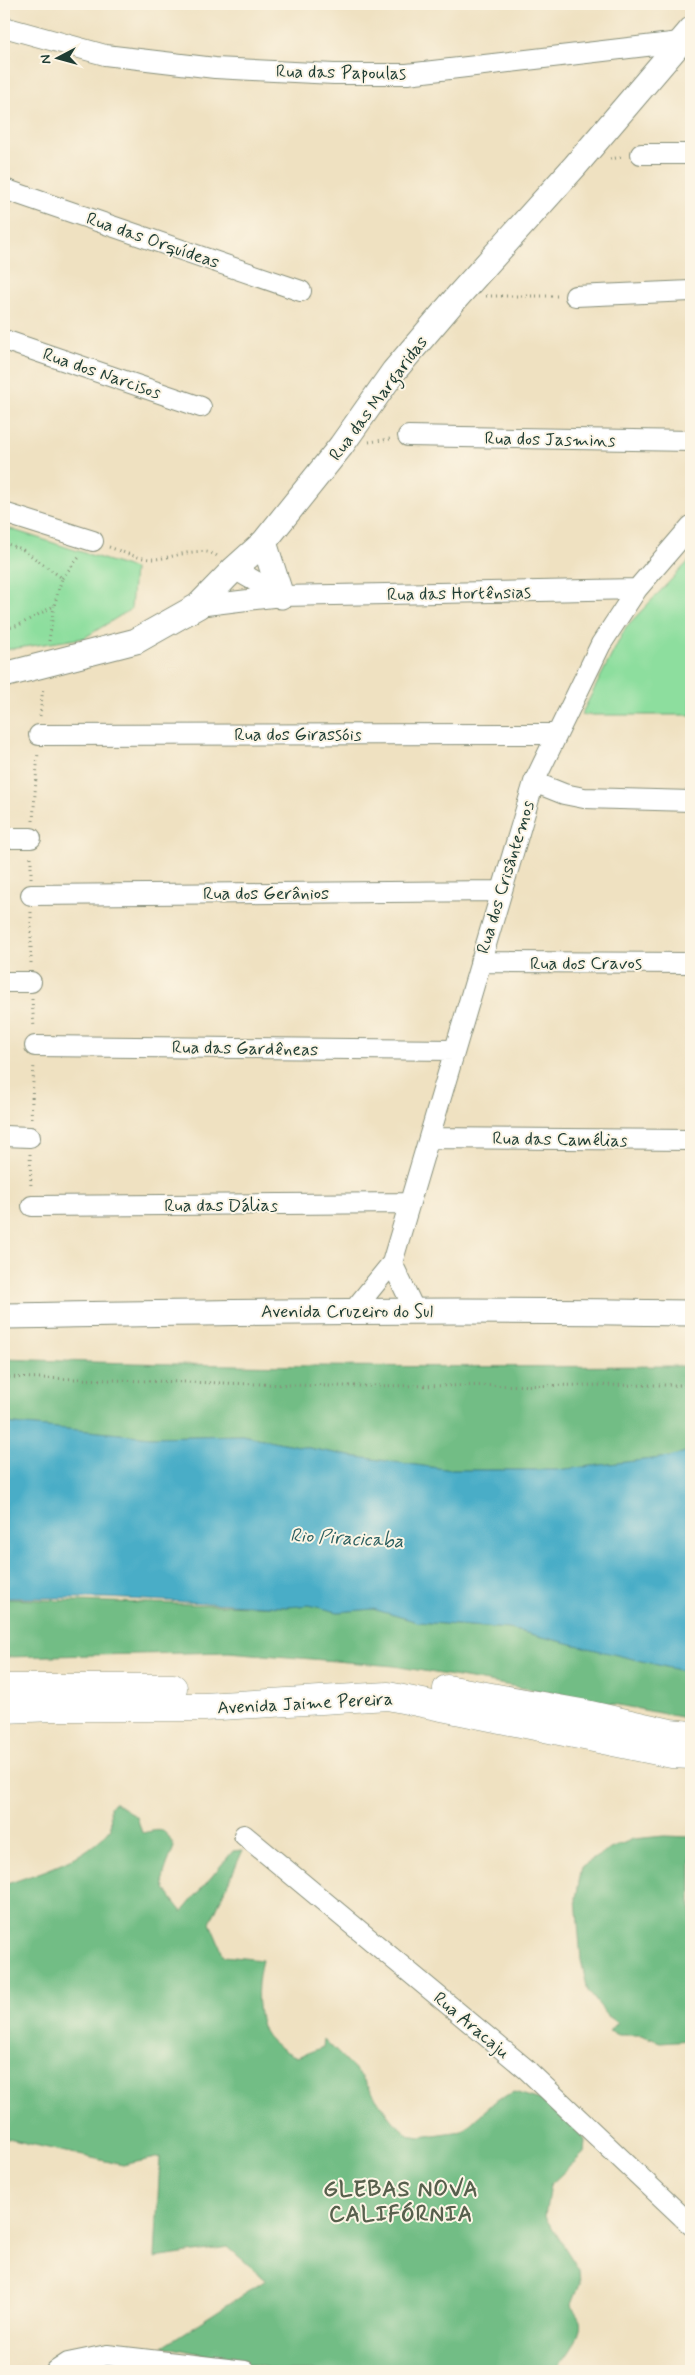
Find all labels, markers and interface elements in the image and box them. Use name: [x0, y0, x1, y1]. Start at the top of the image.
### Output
north arrow: [32, 32, 82, 82]
text: N: [37, 54, 56, 65]
street label: Rua das Papoulas: [276, 60, 406, 86]
street label: Rua das Orquídeas: [83, 207, 222, 275]
street label: Rua das Margaridas: [324, 331, 435, 467]
street label: Rua dos Narcisos: [39, 343, 164, 405]
street label: Rua dos Jasmins: [484, 427, 616, 453]
street label: Rua das Hortênsias: [387, 581, 531, 607]
street label: Rua dos Girassóis: [234, 723, 362, 747]
street label: Rua dos Crisântemos: [471, 798, 541, 957]
street label: Rua dos Gerânios: [203, 882, 329, 906]
street label: Rua dos Cravos: [530, 952, 642, 976]
street label: Rua das Gardêneas: [172, 1036, 318, 1062]
street label: Rua das Camélias: [492, 1127, 628, 1153]
street label: Rua das Dálias: [164, 1194, 278, 1218]
street label: Avenida Cruzeiro do Sul: [261, 1300, 433, 1324]
water label: Rio Piracicaba: [289, 1523, 405, 1554]
street label: Avenida Jaime Pereira: [217, 1687, 394, 1721]
street label: Rua Aracaju: [428, 1987, 515, 2065]
district label: GLEBAS NOVA CALIFÓRNIA: [323, 2176, 479, 2229]

